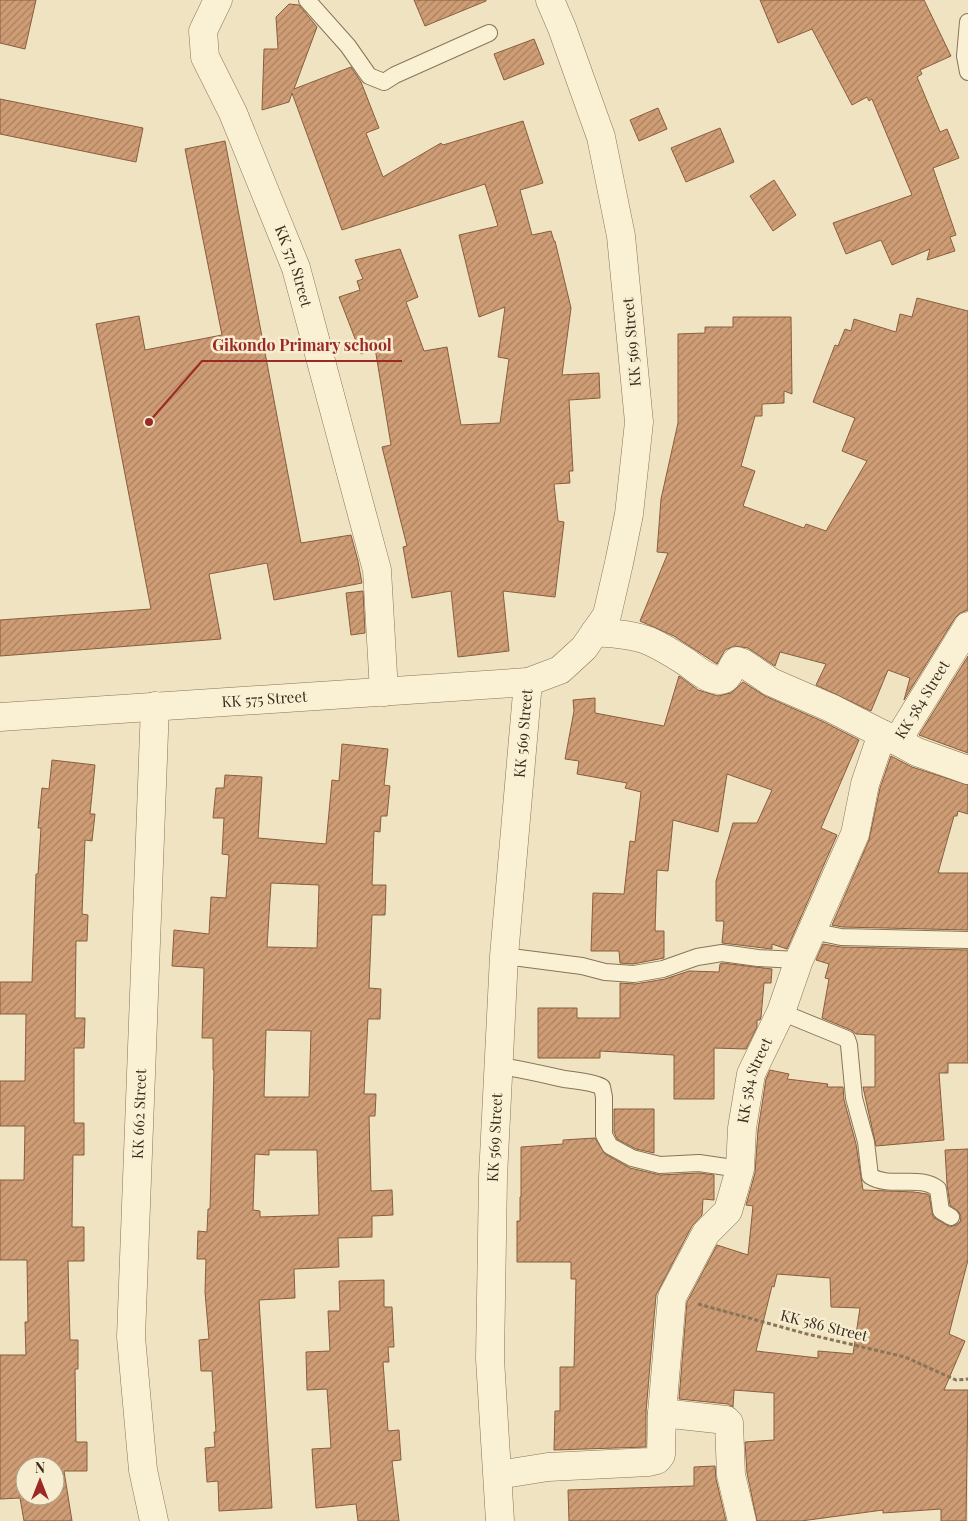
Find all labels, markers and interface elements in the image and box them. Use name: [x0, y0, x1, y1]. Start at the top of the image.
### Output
street label: KK 571 Street: [271, 222, 317, 310]
street label: KK 569 Street: [617, 296, 645, 387]
callout: Gikondo Primary school: [202, 330, 402, 361]
text: Gikondo Primary school: [212, 334, 392, 355]
street label: KK 584 Street: [890, 656, 954, 742]
street label: KK 575 Street: [221, 686, 309, 711]
street label: KK 569 Street: [509, 687, 536, 779]
street label: KK 584 Street: [732, 1033, 776, 1125]
street label: KK 662 Street: [127, 1068, 150, 1159]
street label: KK 569 Street: [482, 1092, 506, 1182]
street label: KK 586 Street: [779, 1305, 871, 1346]
north arrow: [15, 1456, 65, 1506]
text: N: [35, 1458, 45, 1477]

